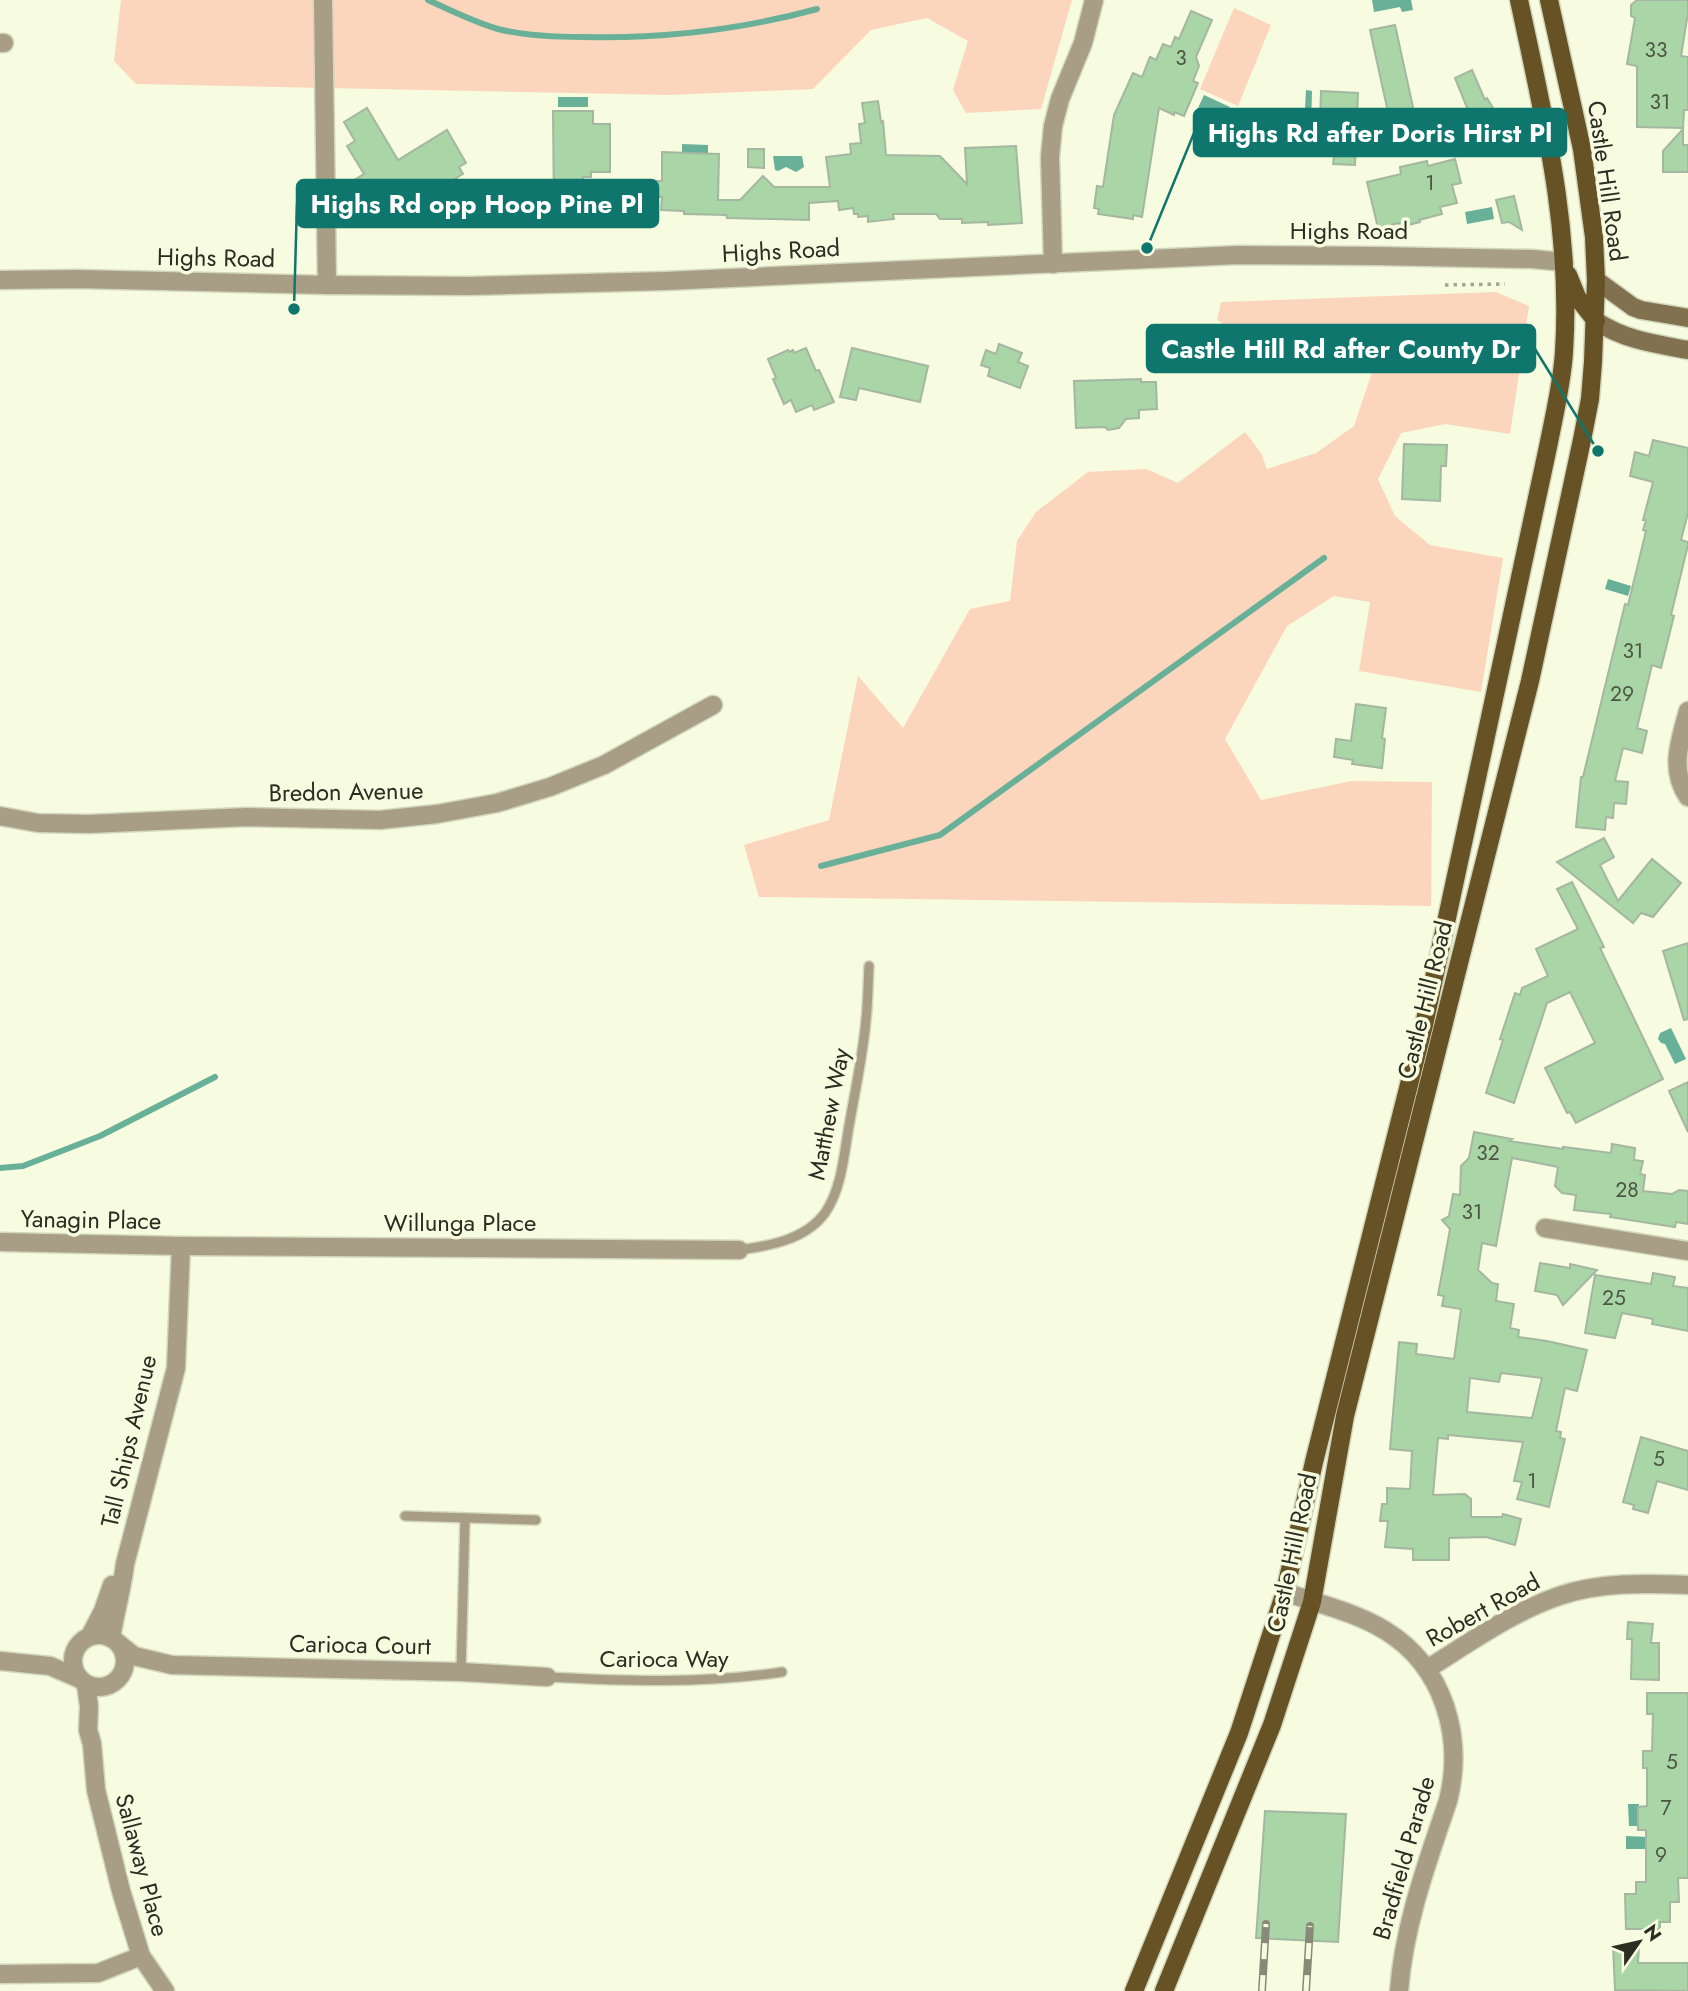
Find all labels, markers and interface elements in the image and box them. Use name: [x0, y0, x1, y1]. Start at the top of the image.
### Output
house number: 33: [1645, 35, 1667, 65]
house number: 3: [1175, 43, 1187, 73]
house number: 31: [1650, 87, 1670, 117]
street label: Castle Hill Road: [1579, 98, 1636, 264]
callout: Highs Rd after Doris Hirst Pl: [1194, 109, 1566, 156]
text: Highs Rd after Doris Hirst Pl: [1208, 114, 1552, 152]
house number: 1: [1425, 168, 1435, 198]
callout: Highs Rd opp Hoop Pine Pl: [297, 180, 658, 227]
text: Highs Rd opp Hoop Pine Pl: [310, 185, 644, 223]
street label: Highs Road: [1290, 213, 1408, 248]
street label: Highs Road: [721, 230, 841, 271]
street label: Highs Road: [157, 239, 275, 276]
callout: Castle Hill Rd after County Dr: [1147, 325, 1535, 372]
text: Castle Hill Rd after County Dr: [1161, 330, 1521, 368]
house number: 31: [1623, 636, 1643, 666]
house number: 29: [1610, 679, 1634, 709]
street label: Bredon Avenue: [268, 773, 424, 810]
street label: Castle Hill Road: [1388, 917, 1461, 1083]
street label: Matthew Way: [799, 1044, 859, 1183]
house number: 32: [1476, 1138, 1500, 1168]
house number: 28: [1615, 1175, 1639, 1205]
house number: 31: [1462, 1197, 1482, 1227]
street label: Yanagin Place: [20, 1201, 162, 1238]
street label: Willunga Place: [384, 1205, 536, 1240]
house number: 25: [1602, 1283, 1626, 1313]
street label: Tall Ships Avenue: [92, 1351, 165, 1531]
house number: 5: [1653, 1444, 1665, 1474]
house number: 1: [1527, 1466, 1537, 1496]
street label: Castle Hill Road: [1258, 1470, 1325, 1636]
street label: Robert Road: [1419, 1564, 1546, 1655]
street label: Carioca Court: [289, 1626, 431, 1663]
street label: Carioca Way: [599, 1641, 729, 1676]
house number: 5: [1666, 1747, 1678, 1777]
street label: Bradfield Parade: [1363, 1772, 1444, 1944]
street label: Sallaway Place: [107, 1789, 178, 1940]
house number: 7: [1660, 1793, 1672, 1823]
house number: 9: [1655, 1840, 1667, 1870]
north arrow: [1604, 1907, 1674, 1977]
text: N: [1637, 1919, 1668, 1947]

